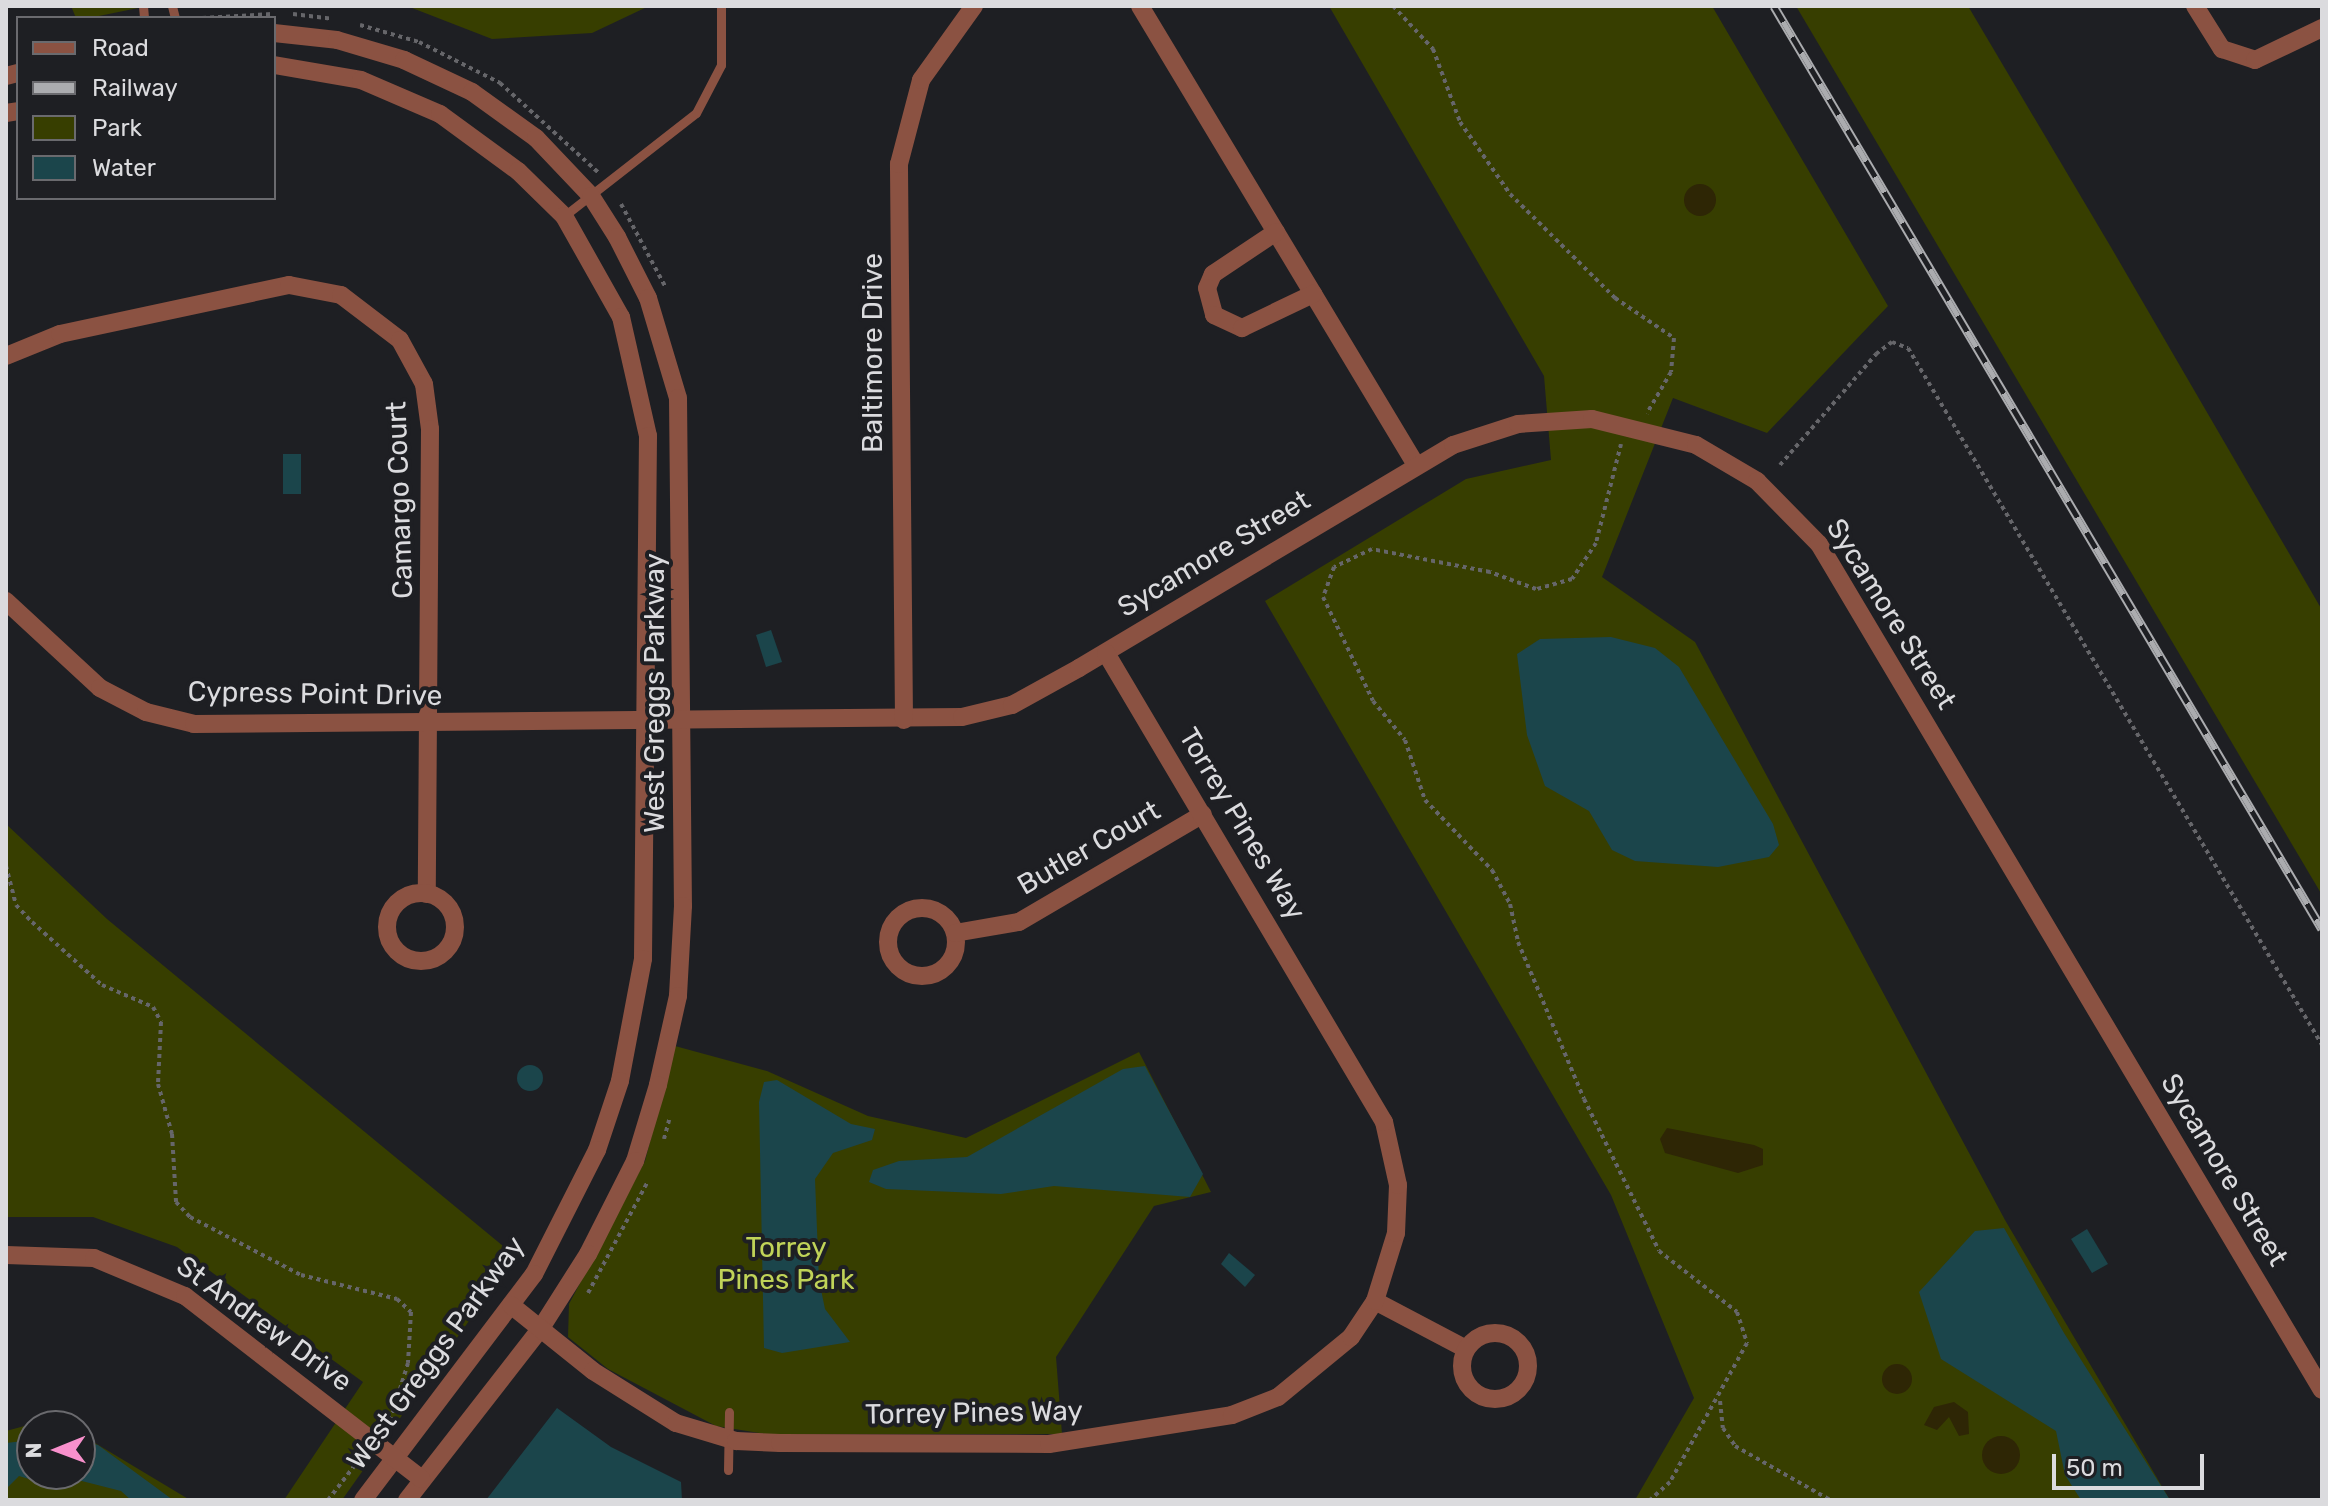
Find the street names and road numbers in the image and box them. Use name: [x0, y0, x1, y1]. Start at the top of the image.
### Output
street label: Baltimore Drive: [856, 253, 890, 453]
street label: Camargo Court: [380, 401, 420, 599]
street label: Sycamore Street: [1112, 483, 1316, 625]
street label: Sycamore Street: [1819, 513, 1963, 715]
street label: West Greggs Parkway: [638, 553, 672, 833]
street label: Cypress Point Drive: [187, 675, 443, 713]
street label: Torrey Pines Way: [1171, 721, 1313, 927]
street label: Butler Court: [1011, 794, 1167, 902]
street label: Sycamore Street: [2153, 1068, 2295, 1272]
street label: West Greggs Parkway: [340, 1230, 532, 1476]
street label: St Andrew Drive: [169, 1249, 359, 1399]
street label: Torrey Pines Way: [864, 1394, 1084, 1432]

